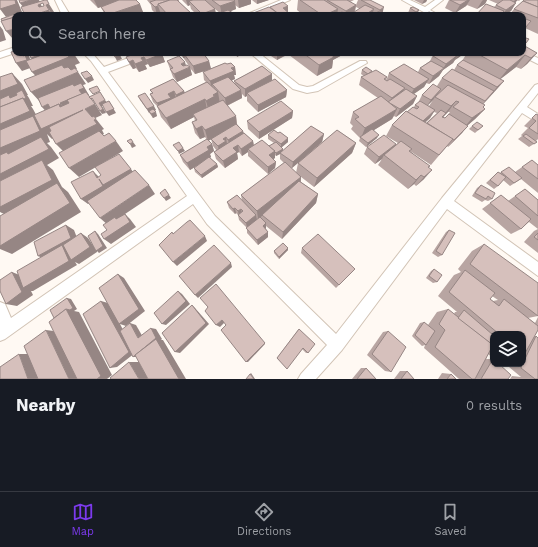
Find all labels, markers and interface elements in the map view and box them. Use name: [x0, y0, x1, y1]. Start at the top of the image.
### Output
search box: [12, 12, 526, 56]
icon: search: [26, 23, 48, 45]
text: Search here: [58, 25, 146, 43]
map controls: [490, 331, 526, 367]
button: layers: [490, 331, 526, 367]
text: Nearby: [16, 395, 75, 415]
text: 0 results: [466, 398, 522, 413]
tab: Map: [72, 501, 94, 538]
tab: Directions: [237, 501, 291, 538]
tab: Saved: [434, 501, 466, 538]

